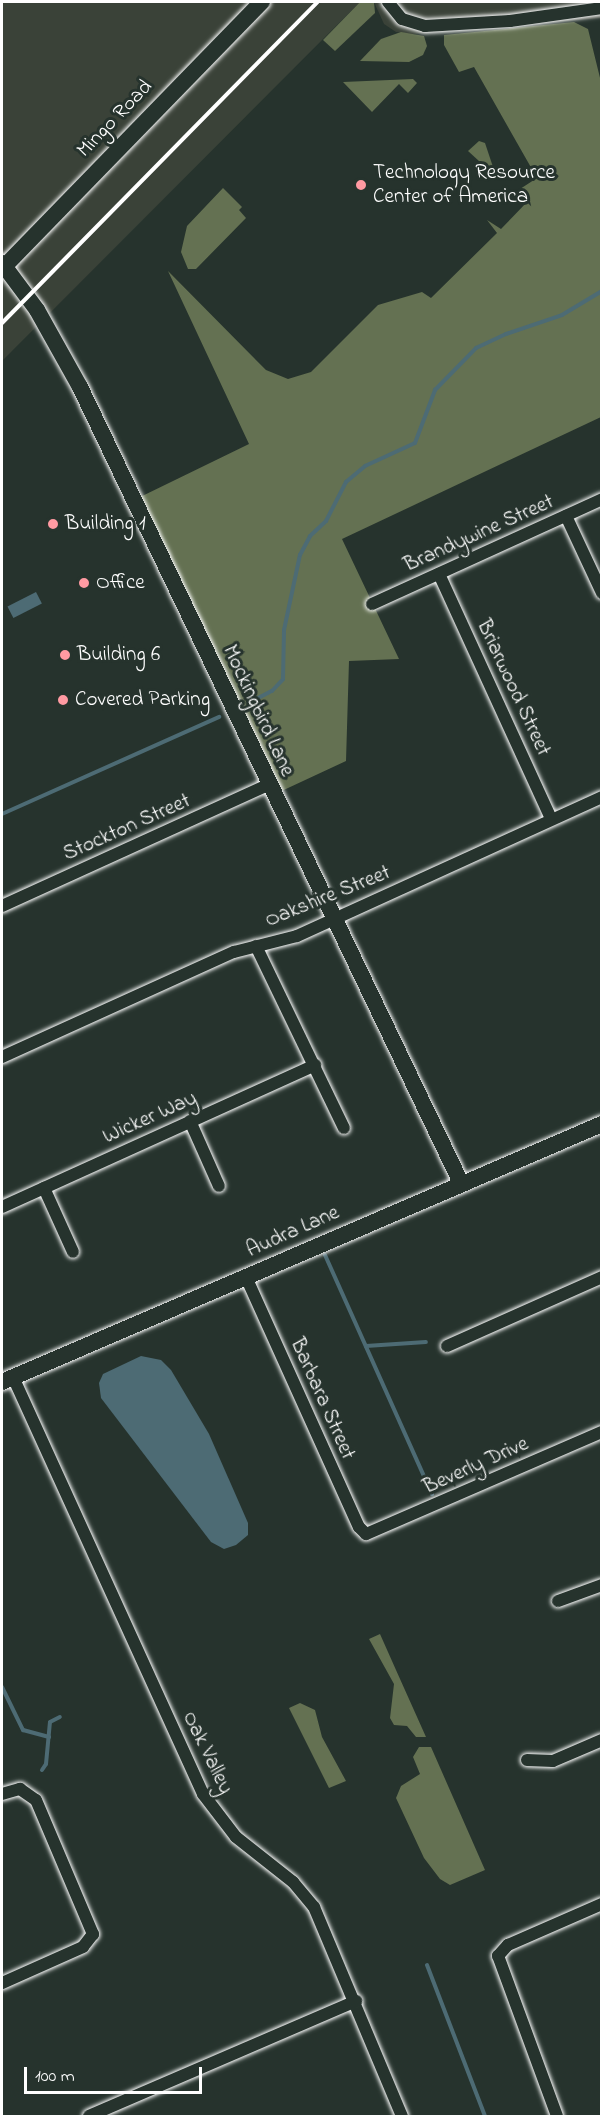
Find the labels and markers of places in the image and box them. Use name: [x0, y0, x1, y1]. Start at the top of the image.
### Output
place label: Technology Resource Center of America: [373, 160, 555, 210]
marker: Technology Resource Center of America: [354, 178, 368, 192]
place label: Building 1: [65, 511, 146, 537]
marker: Building 1: [46, 517, 60, 531]
place label: Office: [96, 570, 145, 596]
marker: Office: [77, 576, 91, 590]
place label: Building 6: [77, 642, 160, 668]
marker: Building 6: [58, 648, 72, 662]
place label: Covered Parking: [75, 687, 210, 713]
marker: Covered Parking: [56, 693, 70, 707]

